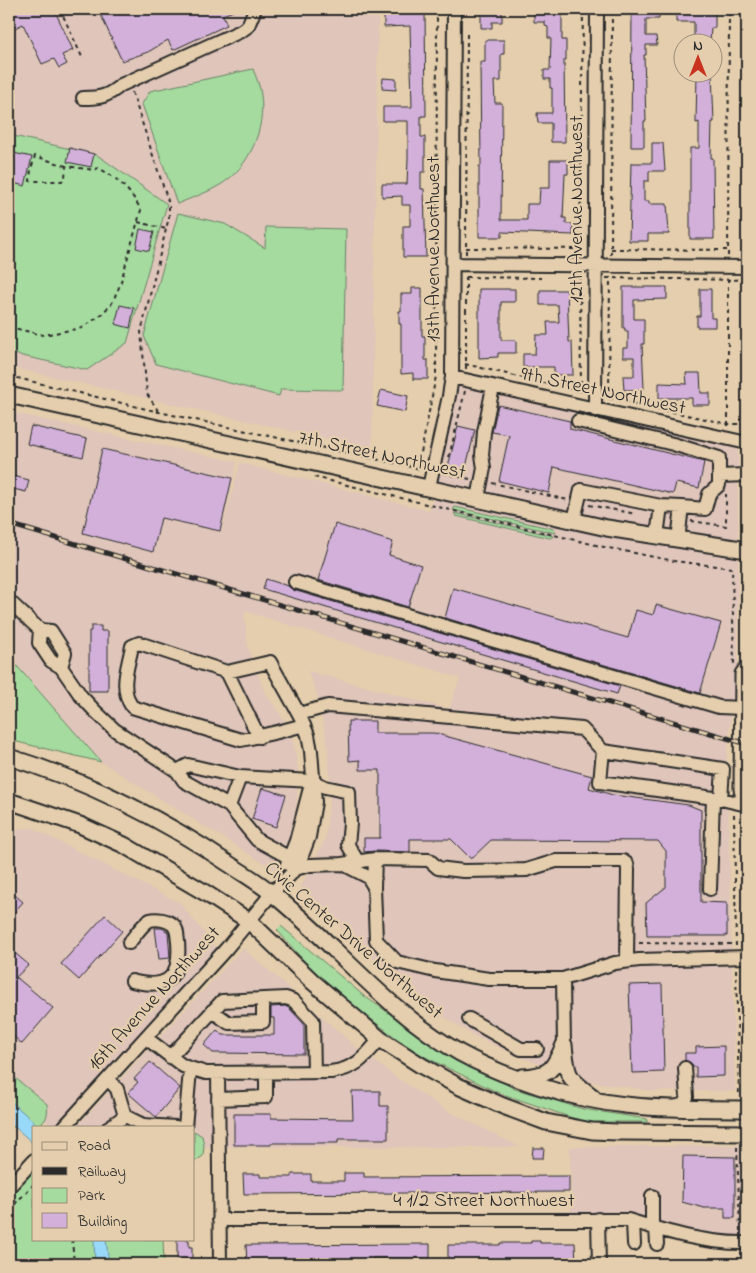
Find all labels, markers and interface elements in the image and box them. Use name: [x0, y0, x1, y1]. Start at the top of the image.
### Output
north arrow: [674, 32, 724, 82]
text: N: [693, 36, 703, 57]
street label: 12th Avenue Northwest: [563, 115, 592, 303]
street label: 13th Avenue Northwest: [420, 156, 449, 342]
street label: 9th Street Northwest: [518, 360, 688, 424]
street label: 7th Street Northwest: [296, 424, 469, 488]
street label: Civic Center Drive Northwest: [257, 855, 449, 1027]
street label: 16th Avenue Northwest: [82, 920, 228, 1078]
legend: [32, 1126, 195, 1240]
text: Road: [78, 1135, 111, 1157]
text: Railway: [78, 1161, 126, 1184]
text: Park: [78, 1185, 106, 1207]
street label: 4 1/2 Street Northwest: [393, 1187, 575, 1216]
text: Building: [77, 1211, 127, 1234]

